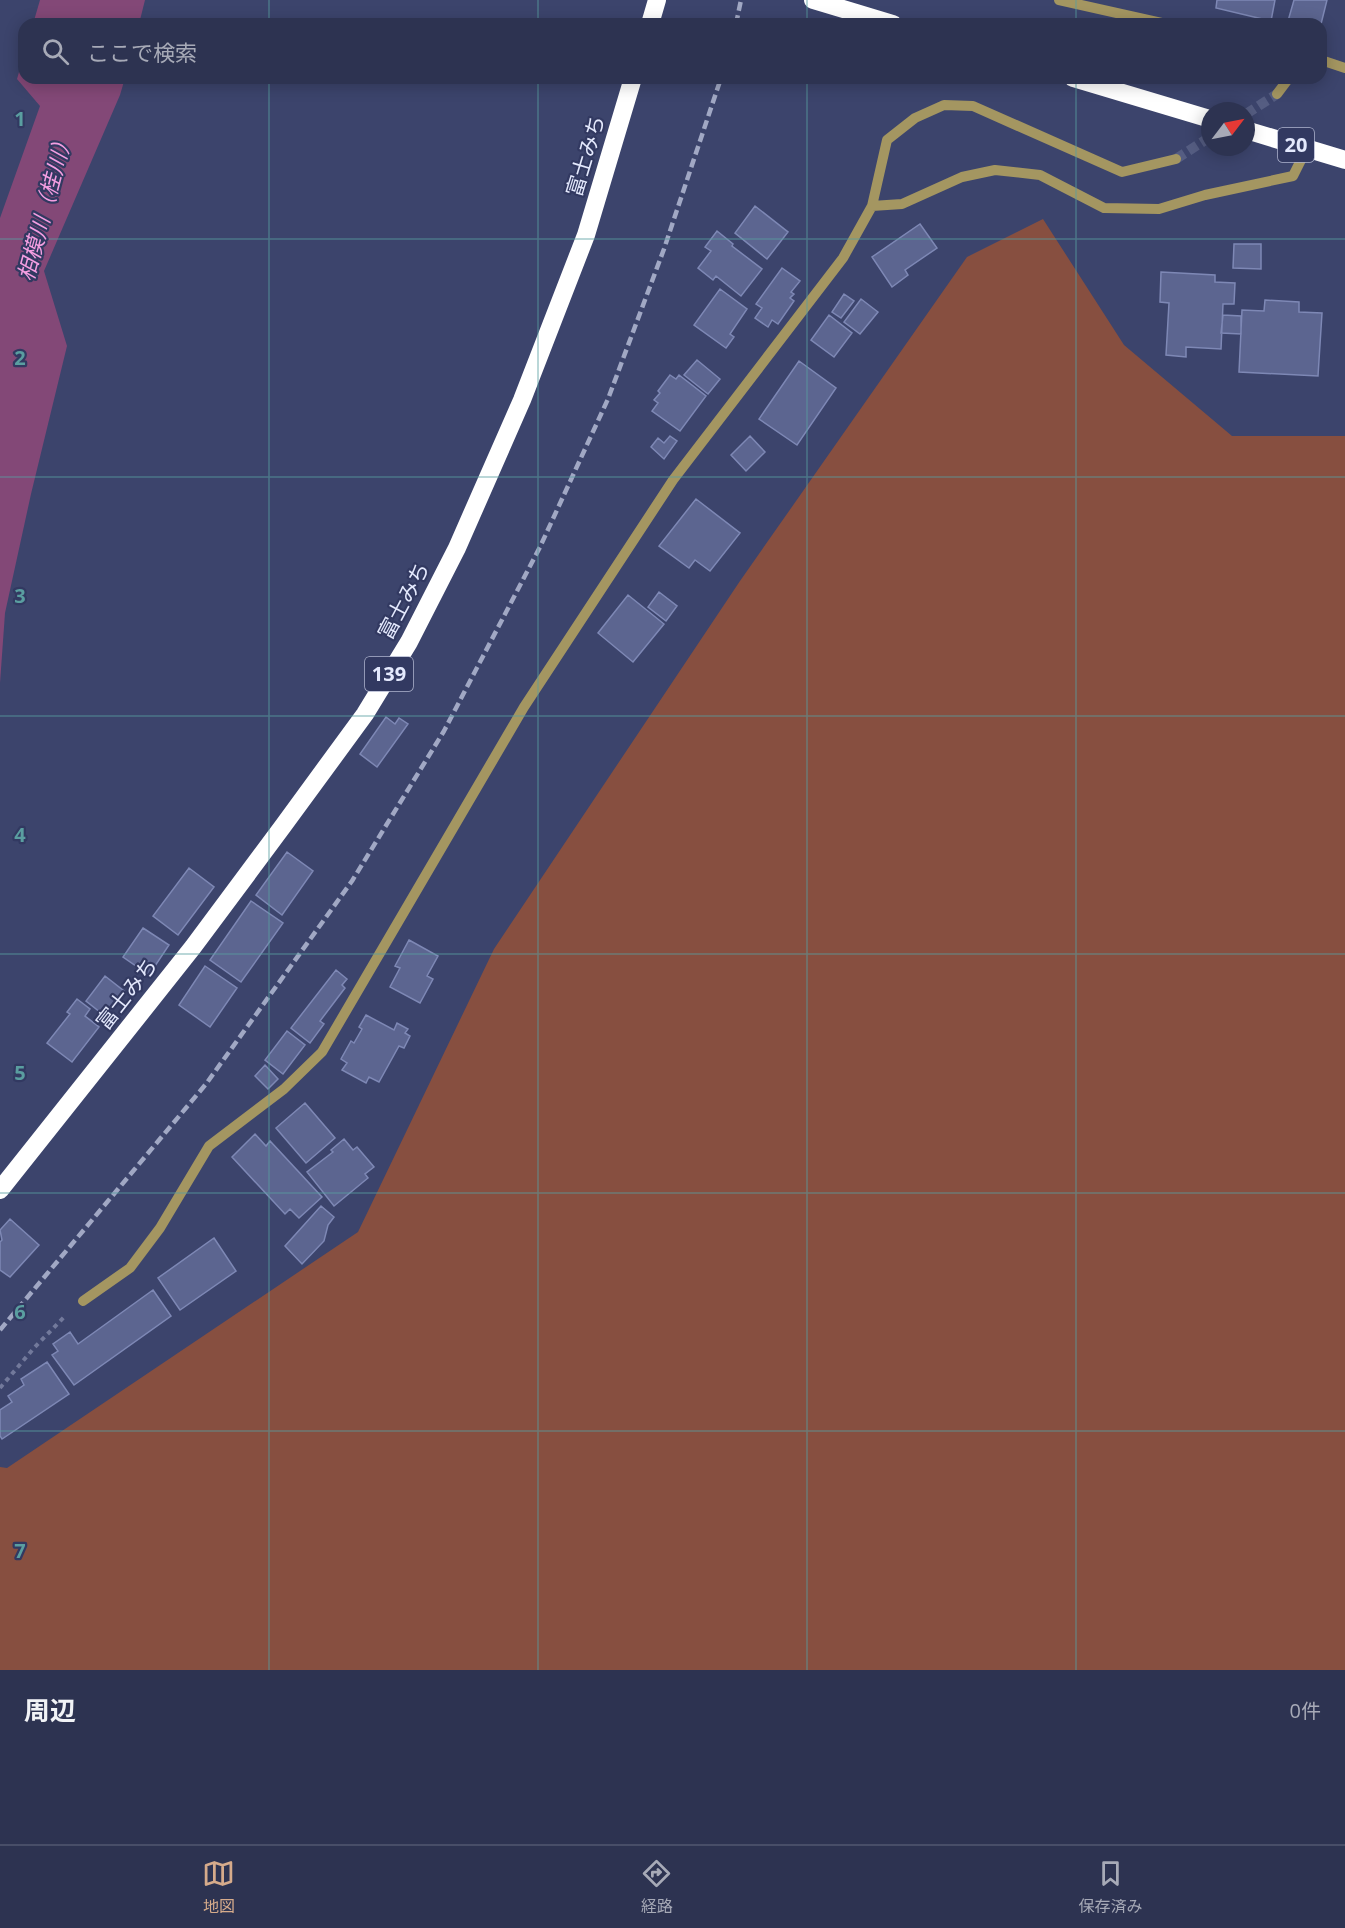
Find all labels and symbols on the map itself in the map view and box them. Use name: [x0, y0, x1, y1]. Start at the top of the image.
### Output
north arrow: [1201, 102, 1255, 156]
text: 1: [14, 105, 26, 132]
street label: 富士みち: [559, 111, 611, 200]
water label: 相模川（桂川）: [10, 127, 78, 284]
road number: 20: [1278, 128, 1314, 162]
text: 2: [14, 344, 26, 371]
street label: 富士みち: [371, 557, 435, 644]
text: 3: [14, 582, 26, 609]
road number: 139: [365, 657, 413, 691]
text: 4: [14, 821, 26, 848]
street label: 富士みち: [89, 952, 163, 1035]
text: 5: [14, 1059, 26, 1086]
text: 6: [14, 1298, 26, 1325]
text: 7: [14, 1537, 26, 1564]

